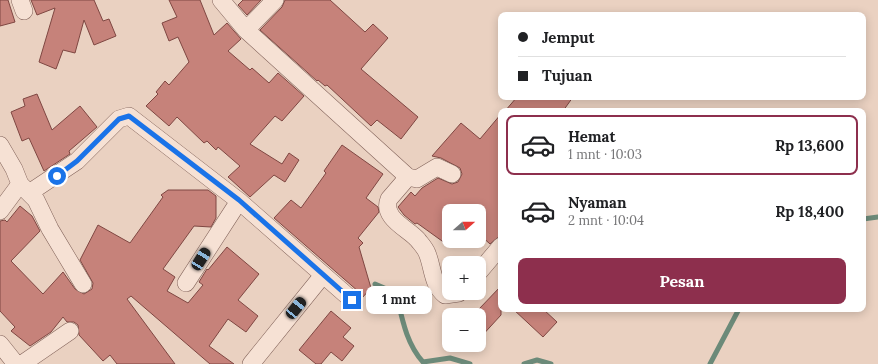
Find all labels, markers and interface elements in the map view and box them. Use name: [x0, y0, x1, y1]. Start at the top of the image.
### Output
text: Jemput: [542, 28, 595, 47]
text: Tujuan: [542, 66, 592, 85]
icon: car: [520, 127, 556, 163]
text: Hemat: [568, 127, 616, 146]
text: Rp 13,600: [775, 136, 844, 155]
text: 1 mnt · 10:03: [568, 146, 642, 163]
route start: [48, 167, 66, 185]
icon: car: [520, 193, 556, 229]
text: Nyaman: [568, 193, 627, 212]
text: Rp 18,400: [775, 202, 844, 221]
north arrow: [442, 204, 486, 248]
map controls: [442, 204, 486, 352]
text: 2 mnt · 10:04: [568, 212, 644, 229]
car: [190, 246, 212, 272]
button: +: [442, 256, 486, 300]
button: Pesan: [518, 258, 846, 304]
callout: 1 mnt: [366, 286, 432, 314]
route end: [343, 291, 361, 309]
text: 1 mnt: [382, 291, 416, 308]
car: [284, 295, 308, 321]
button: −: [442, 308, 486, 352]

